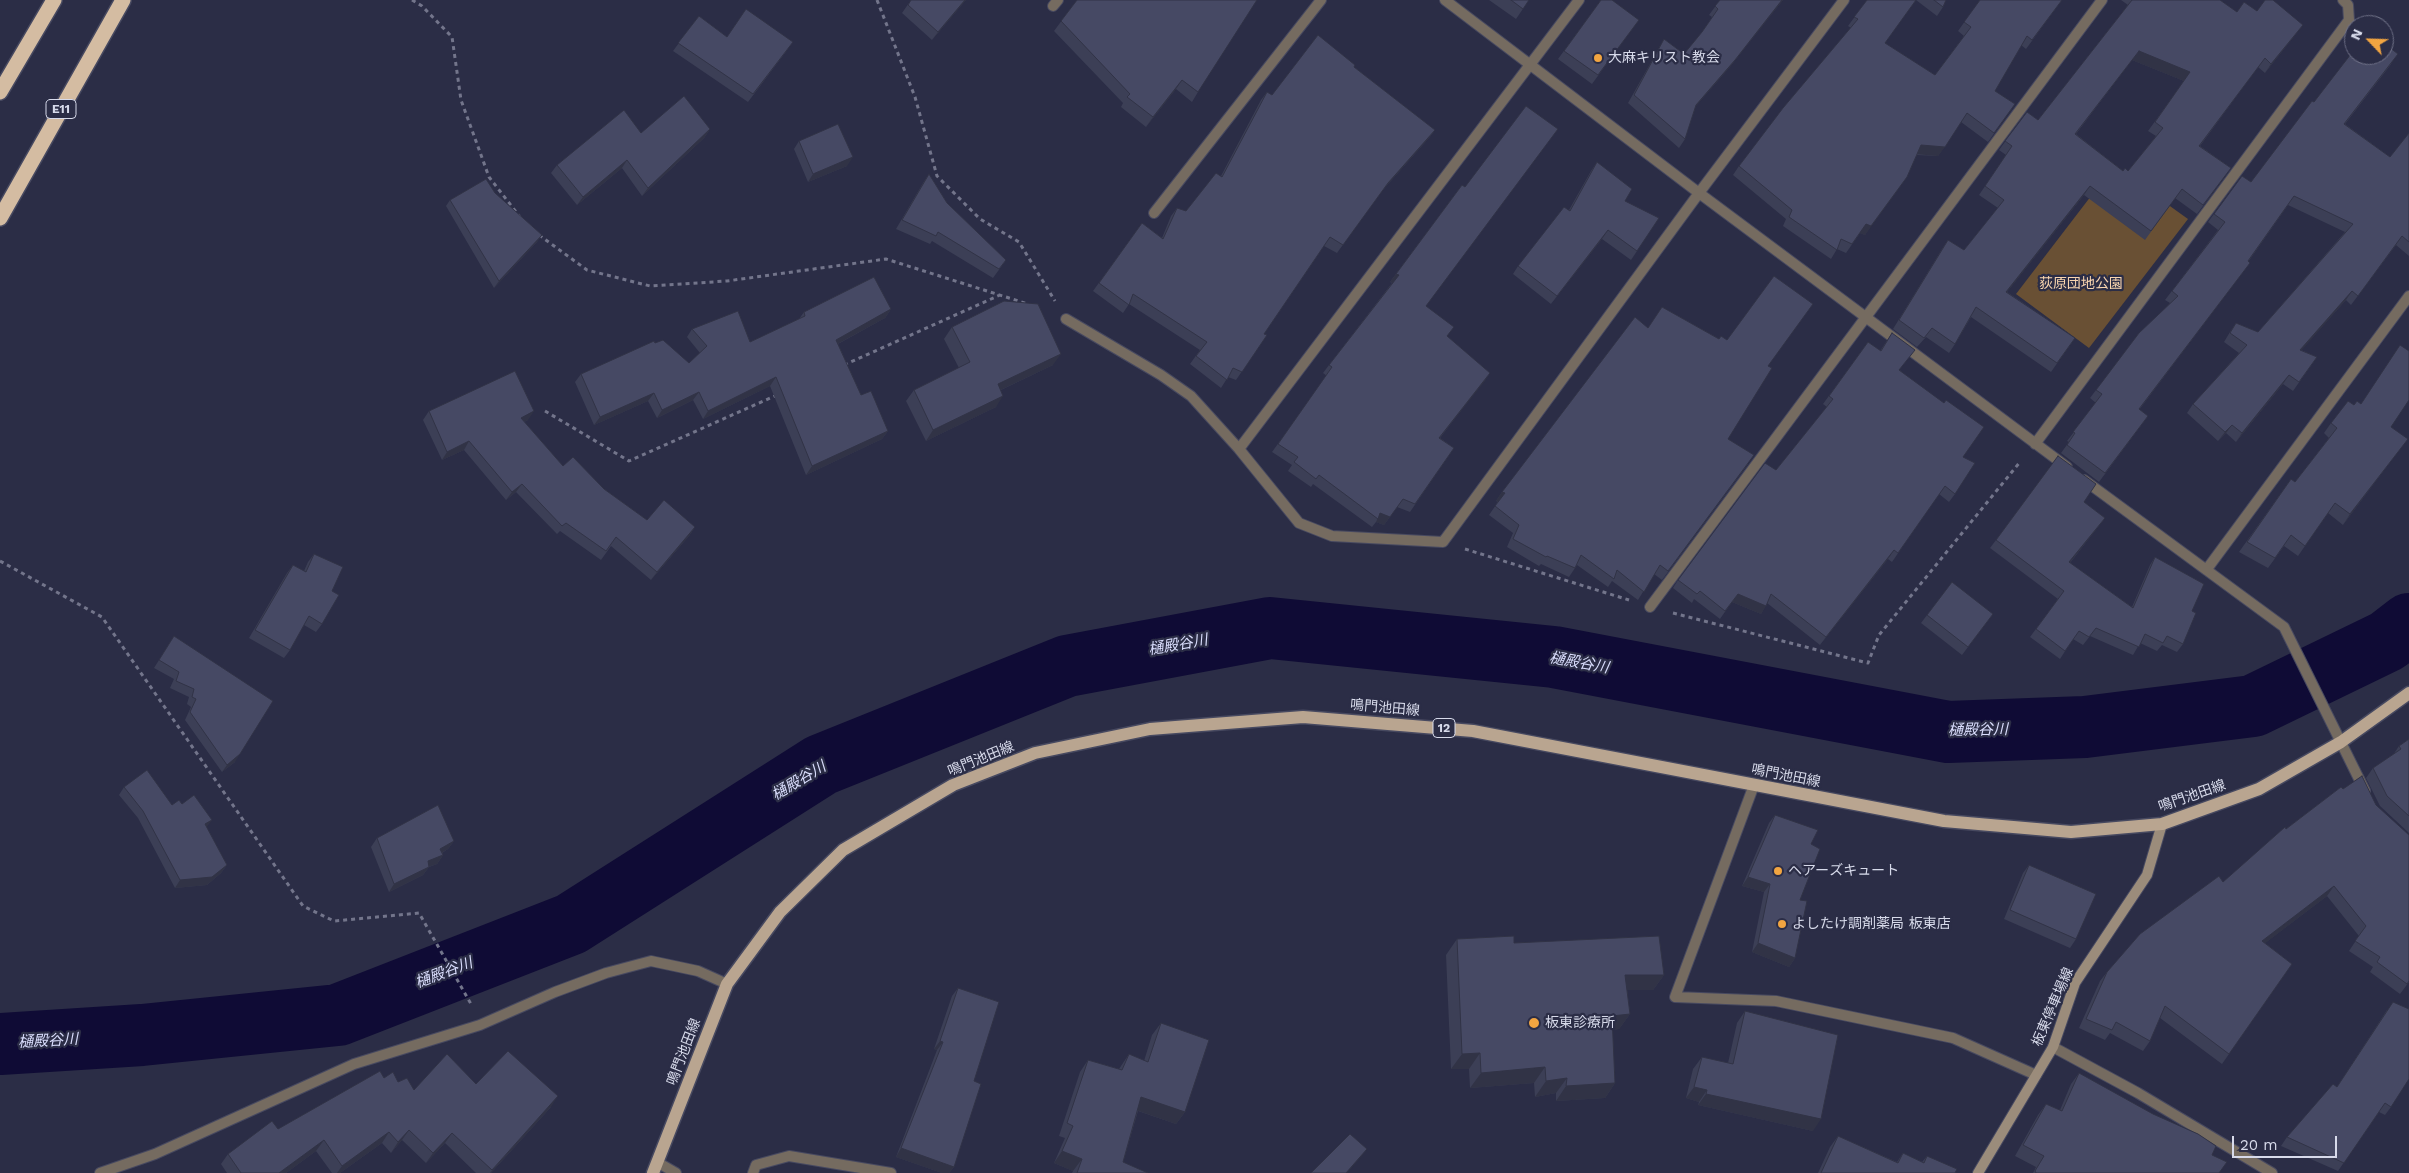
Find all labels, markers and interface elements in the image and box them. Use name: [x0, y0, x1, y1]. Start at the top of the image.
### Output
north arrow: [2344, 15, 2394, 65]
text: N: [2347, 26, 2366, 42]
place label: 大麻キリスト教会: [1608, 50, 1720, 66]
marker: 大麻キリスト教会: [1592, 52, 1604, 64]
road number: E11: [46, 100, 76, 118]
park label: 荻原団地公園: [2039, 276, 2123, 292]
water label: 樋殿谷川: [1147, 631, 1209, 659]
water label: 樋殿谷川: [1548, 649, 1610, 677]
street label: 鳴門池田線: [1349, 697, 1421, 719]
road number: 12: [1433, 718, 1455, 738]
water label: 樋殿谷川: [1948, 720, 2008, 740]
street label: 鳴門池田線: [945, 738, 1017, 780]
water label: 樋殿谷川: [769, 758, 829, 804]
street label: 鳴門池田線: [1750, 761, 1822, 791]
street label: 鳴門池田線: [2156, 777, 2228, 815]
place label: ヘアーズキュート: [1788, 863, 1899, 879]
marker: ヘアーズキュート: [1772, 865, 1784, 877]
place label: よしたけ調剤薬局 板東店: [1792, 916, 1951, 932]
marker: よしたけ調剤薬局 板東店: [1776, 918, 1788, 930]
water label: 樋殿谷川: [413, 954, 475, 992]
street label: 板東停車場線: [2029, 965, 2077, 1049]
place label: 板東診療所: [1545, 1015, 1615, 1031]
street label: 鳴門池田線: [664, 1016, 704, 1088]
marker: 板東診療所: [1527, 1016, 1541, 1030]
water label: 樋殿谷川: [18, 1030, 78, 1052]
scale bar: [2234, 1126, 2339, 1158]
text: 20 m: [2240, 1136, 2278, 1154]

